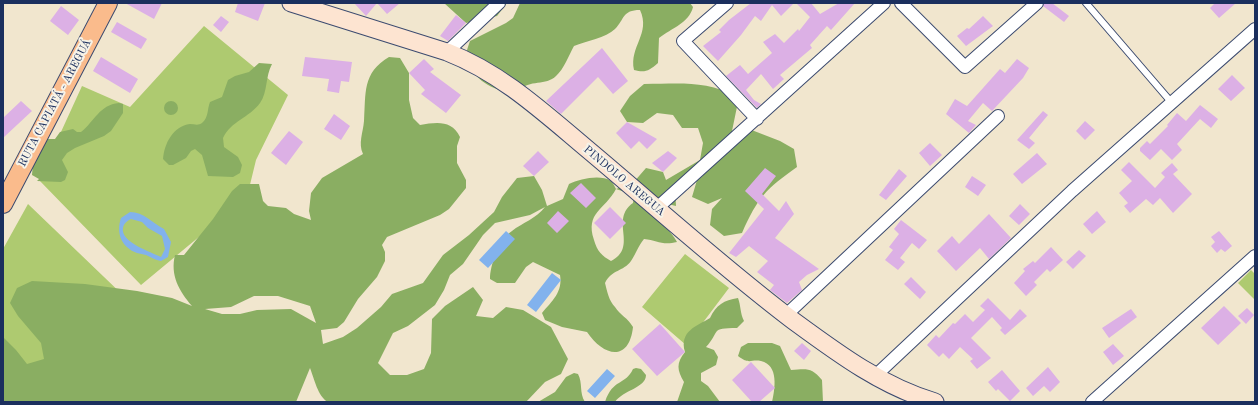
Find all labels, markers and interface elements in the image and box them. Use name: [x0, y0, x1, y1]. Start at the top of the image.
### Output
street label: RUTA CAPIATÁ - AREGUÁ: [16, 37, 94, 169]
street label: PINDOLO AREGUA: [581, 143, 667, 219]

